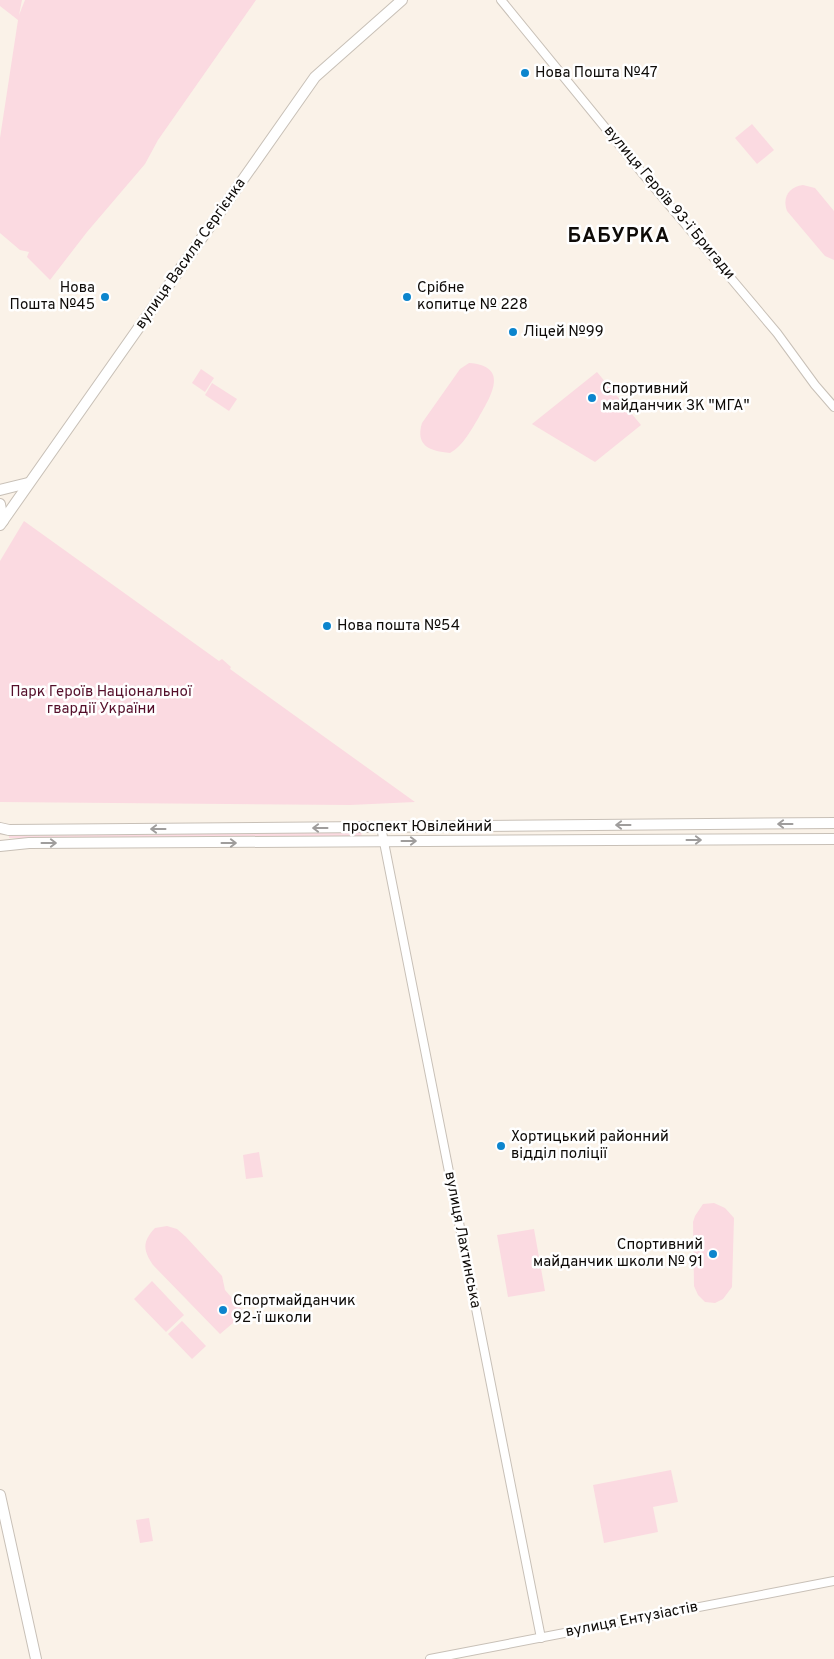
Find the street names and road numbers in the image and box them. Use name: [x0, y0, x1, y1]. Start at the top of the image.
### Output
street label: вулиця Героїв 93-ї Бригади: [599, 122, 739, 284]
street label: вулиця Василя Сергієнка: [132, 175, 250, 333]
street label: проспект Ювілейний: [342, 818, 492, 837]
street label: вулиця Лахтинська: [439, 1170, 485, 1310]
street label: вулиця Ентузіастів: [564, 1598, 700, 1642]

